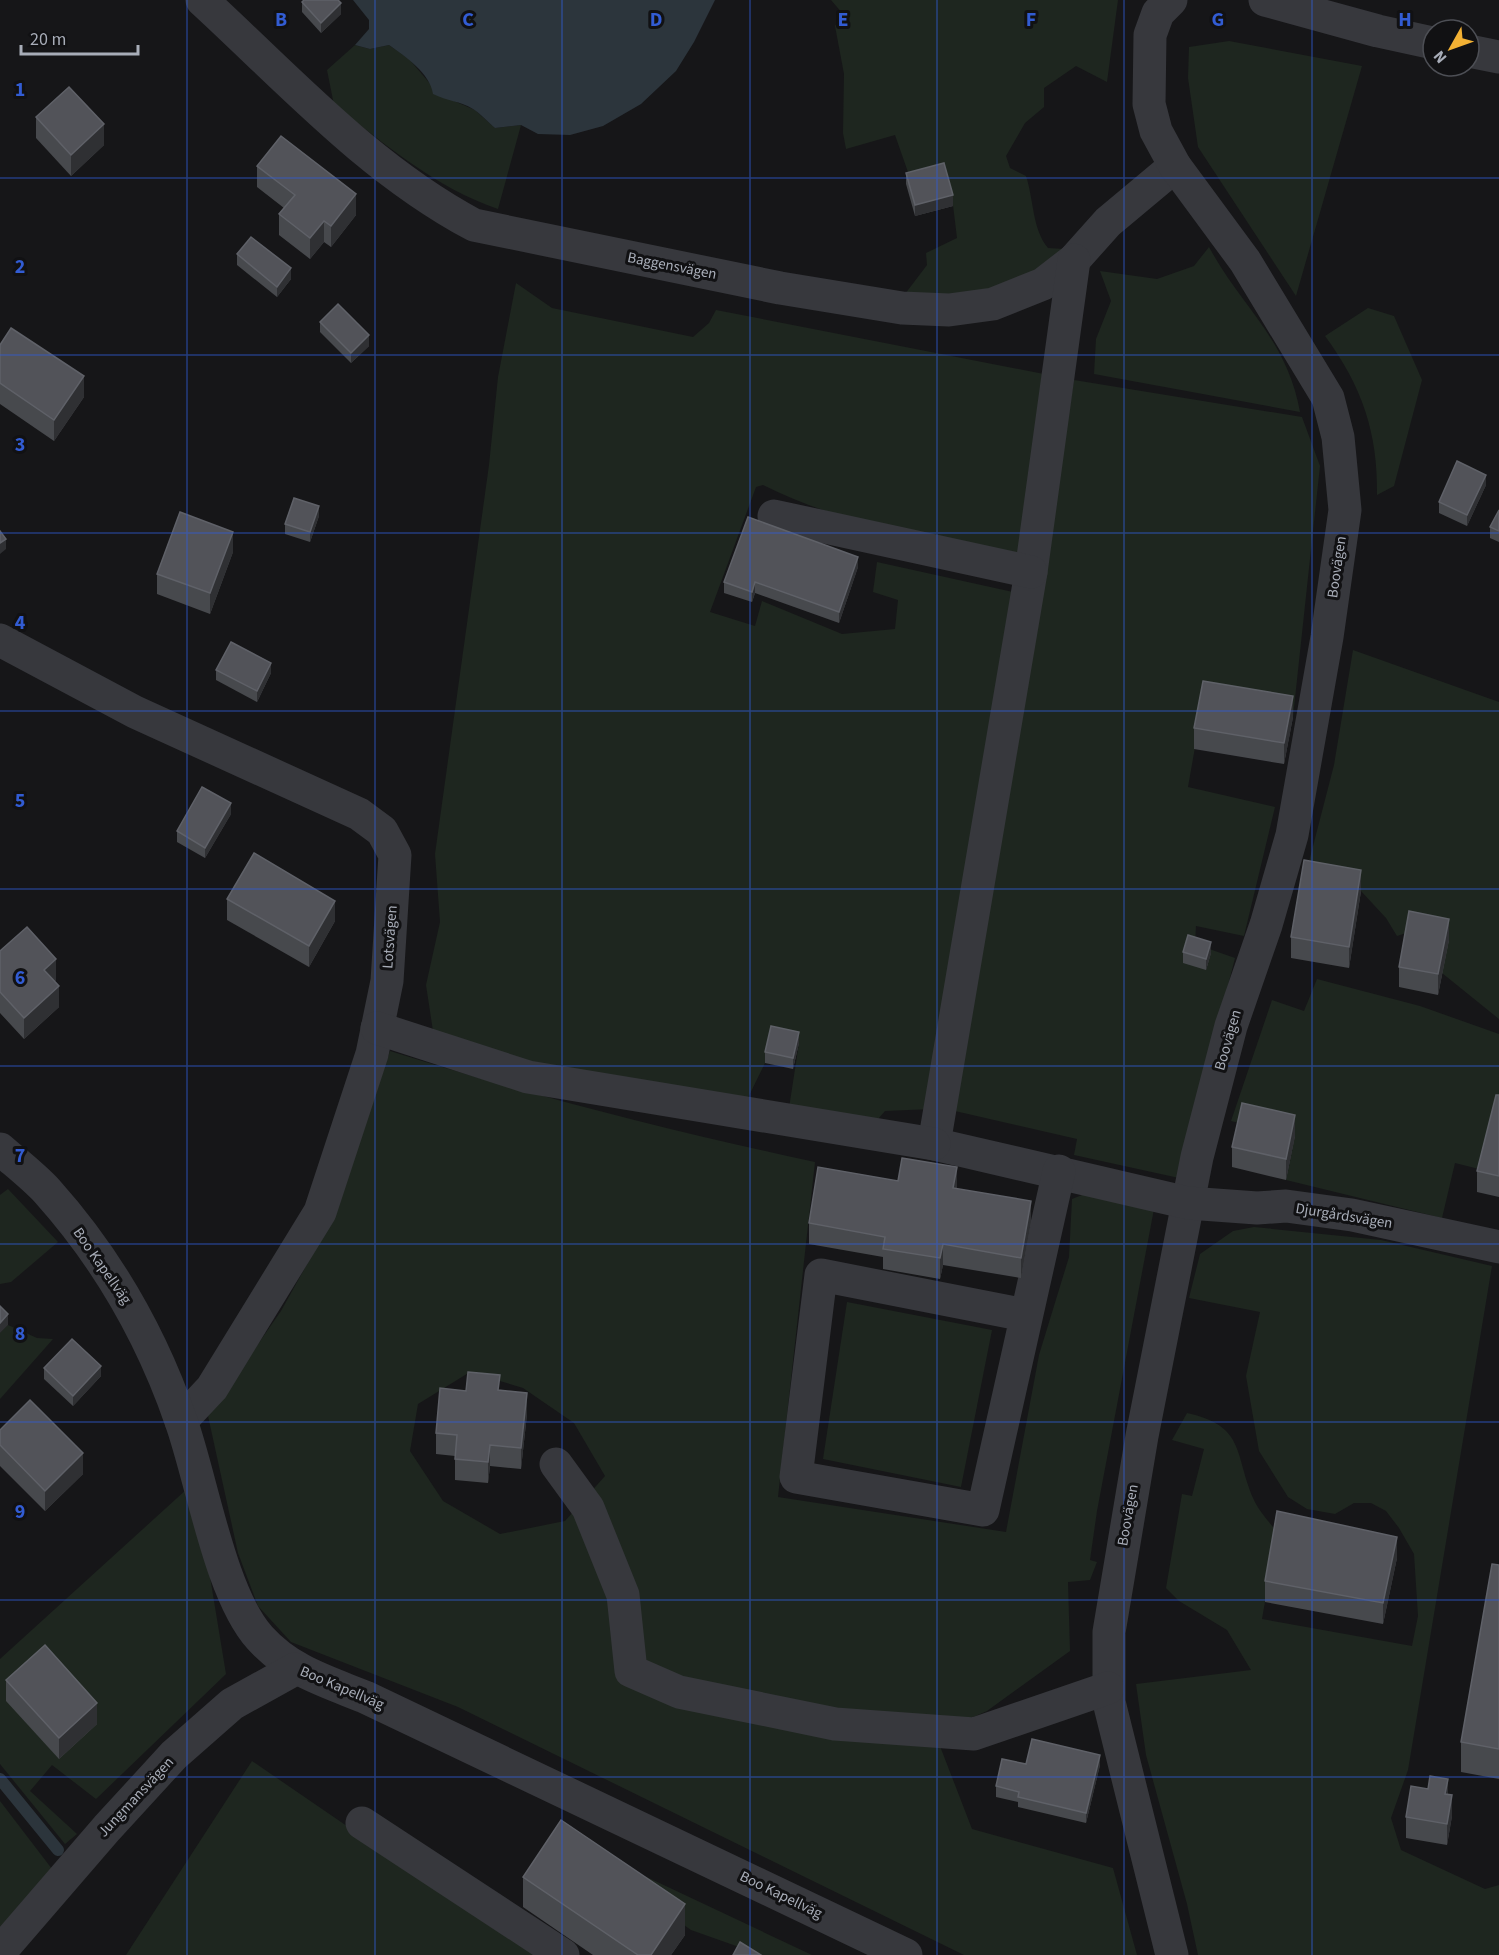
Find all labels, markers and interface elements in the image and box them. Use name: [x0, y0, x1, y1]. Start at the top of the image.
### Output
text: B: [275, 6, 287, 34]
text: C: [462, 6, 474, 34]
text: D: [650, 6, 662, 34]
text: E: [838, 6, 848, 34]
text: F: [1026, 6, 1036, 34]
text: G: [1212, 6, 1224, 34]
text: H: [1398, 6, 1412, 34]
scale bar: [21, 18, 138, 56]
north arrow: [1421, 18, 1481, 78]
text: 20 m: [30, 27, 66, 52]
text: N: [1428, 46, 1452, 68]
text: 1: [15, 76, 25, 104]
street label: Baggensvägen: [626, 247, 718, 285]
text: 2: [15, 253, 25, 281]
text: 3: [15, 431, 25, 459]
street label: Boovägen: [1322, 535, 1352, 599]
text: 4: [15, 609, 26, 637]
text: 5: [15, 787, 25, 815]
street label: Lotsvägen: [377, 905, 403, 969]
text: 6: [15, 964, 25, 992]
street label: Boovägen: [1209, 1007, 1247, 1073]
text: 7: [15, 1142, 25, 1170]
street label: Djurgårdsvägen: [1294, 1198, 1394, 1234]
street label: Boo Kapellväg: [68, 1223, 137, 1309]
text: 8: [15, 1320, 25, 1348]
street label: Boovägen: [1112, 1483, 1144, 1547]
text: 9: [15, 1498, 25, 1526]
street label: Boo Kapellväg: [297, 1661, 388, 1715]
street label: Jungmansvägen: [93, 1752, 179, 1842]
street label: Boo Kapellväg: [736, 1866, 826, 1924]

